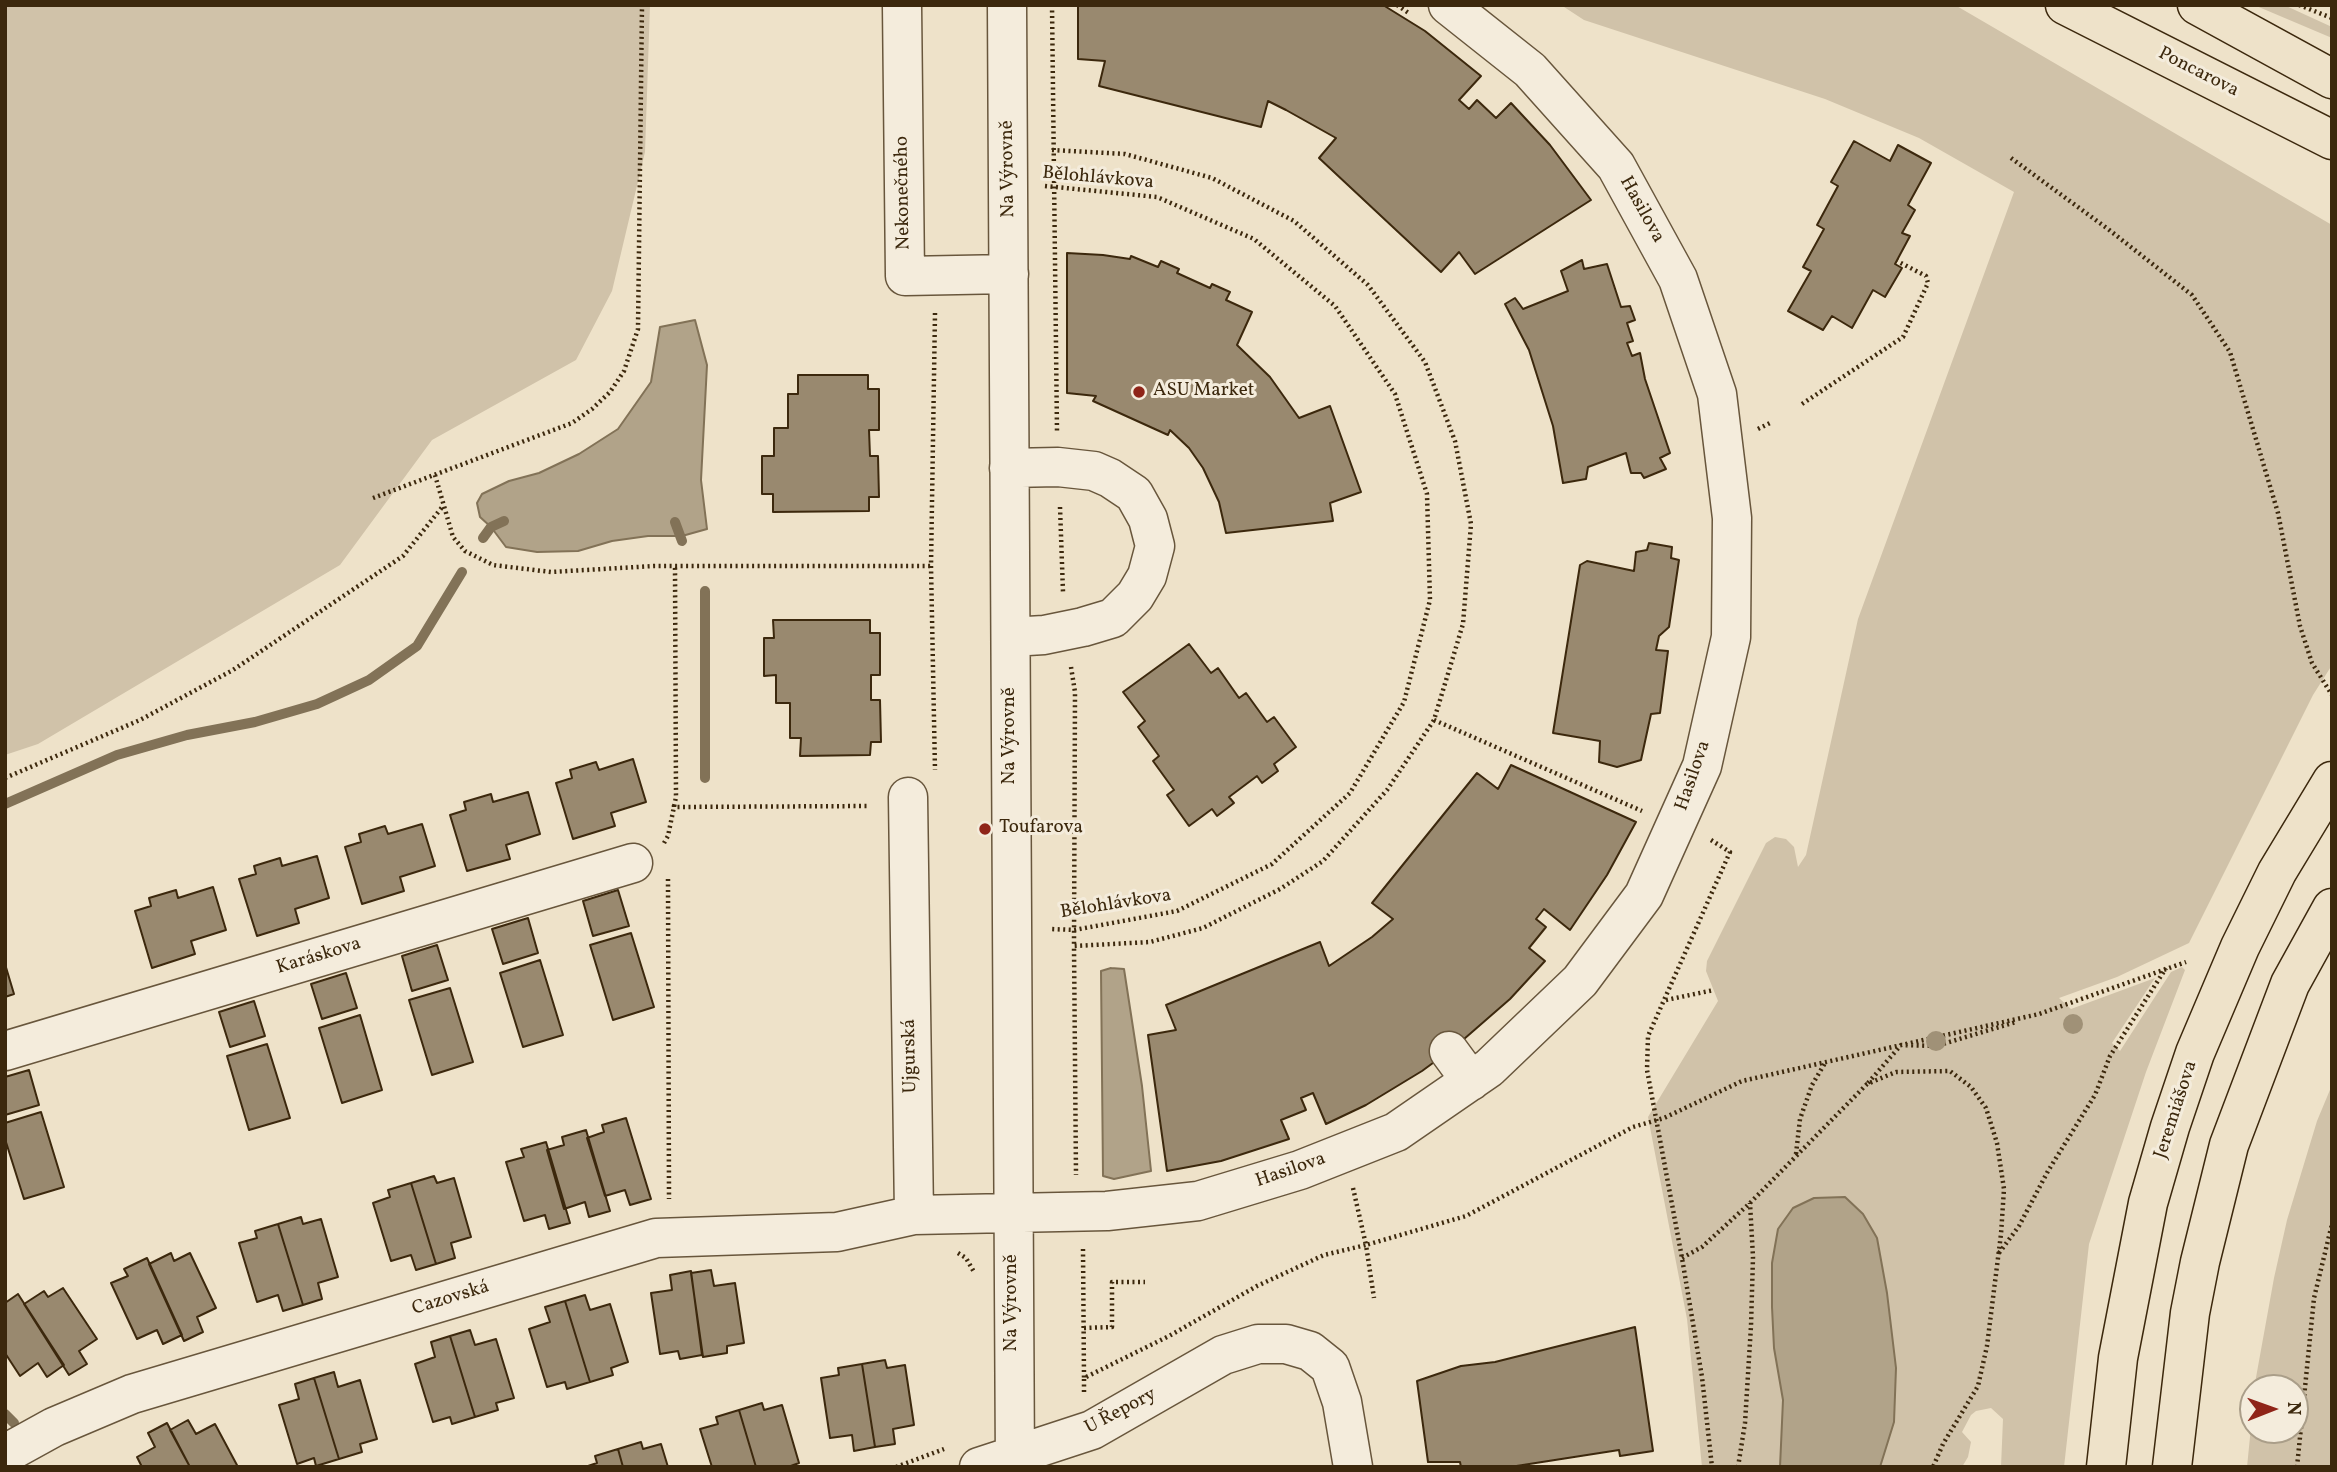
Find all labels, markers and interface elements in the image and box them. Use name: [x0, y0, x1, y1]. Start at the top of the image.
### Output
street label: Poncarova: [2154, 43, 2242, 103]
street label: Na Výrovně: [997, 120, 1021, 218]
street label: Nekonečného: [892, 136, 916, 250]
street label: Bělohlávkova: [1041, 163, 1155, 195]
street label: Hasilova: [1613, 173, 1669, 247]
place label: ASU Market: [1153, 381, 1254, 403]
marker: ASU Market: [1131, 384, 1147, 400]
street label: Na Výrovně: [1000, 687, 1022, 785]
street label: Hasilova: [1671, 738, 1717, 814]
place label: Toufarova: [999, 818, 1083, 840]
marker: Toufarova: [977, 821, 993, 837]
street label: Bělohlávkova: [1059, 885, 1173, 925]
street label: Karáskova: [274, 933, 364, 981]
street label: Ujgurská: [899, 1019, 923, 1093]
street label: Jeremiášova: [2150, 1058, 2204, 1162]
street label: Hasilova: [1253, 1148, 1329, 1194]
street label: Na Výrovně: [1002, 1254, 1024, 1352]
street label: Cazovská: [410, 1277, 492, 1321]
north arrow: [2239, 1374, 2309, 1444]
street label: U Řepory: [1081, 1384, 1161, 1440]
text: N: [2280, 1402, 2306, 1416]

